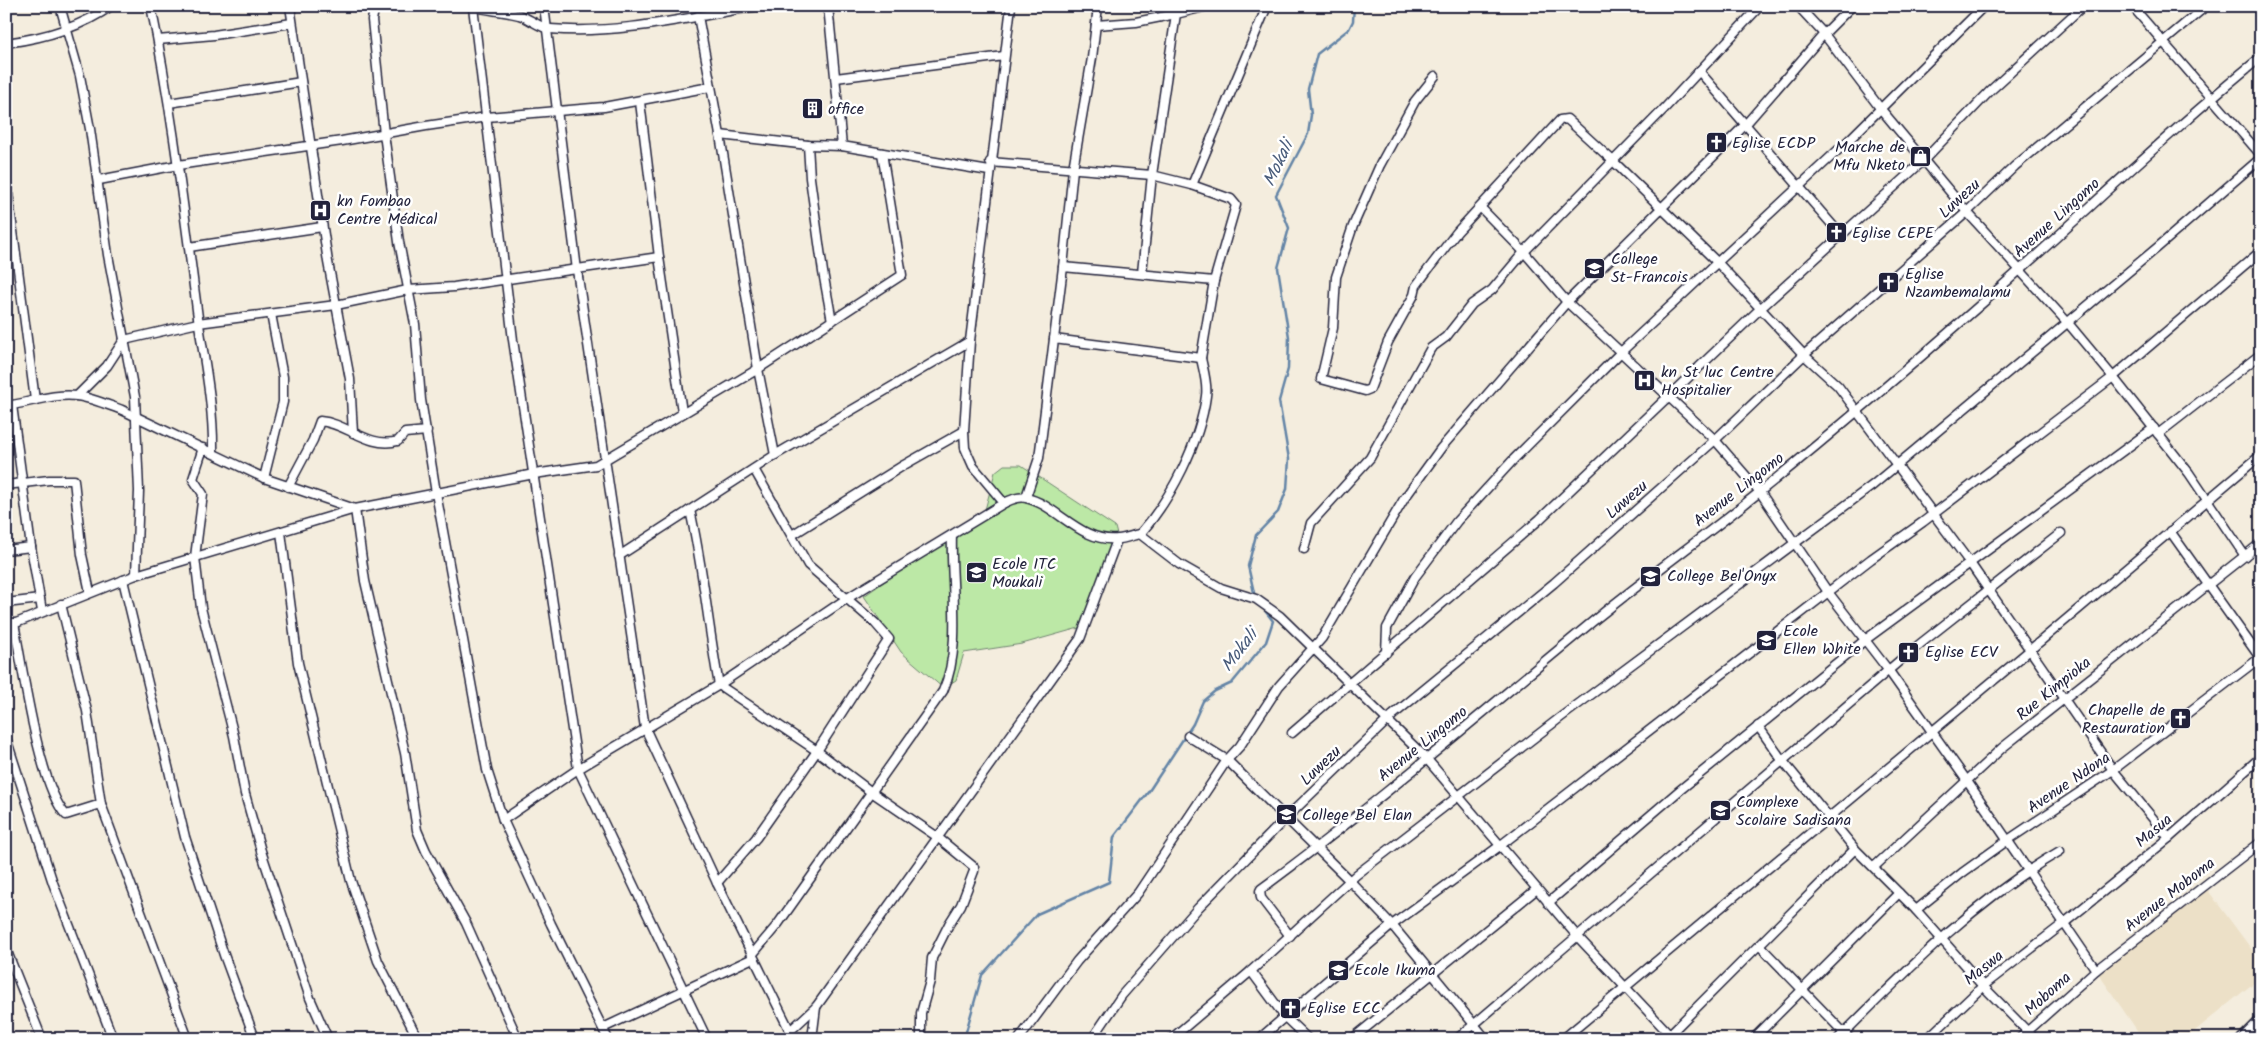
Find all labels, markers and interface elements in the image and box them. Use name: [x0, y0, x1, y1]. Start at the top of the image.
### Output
building icon: office: [800, 97, 824, 121]
place label: office: [828, 97, 864, 122]
church icon: Eglise ECDP: [1704, 131, 1728, 155]
place label: Eglise ECDP: [1732, 131, 1815, 156]
water label: Mokali: [1256, 133, 1304, 192]
place label: Marche de Mfu Nketo: [1833, 135, 1905, 178]
shop icon: Marche de Mfu Nketo: [1909, 144, 1933, 168]
street label: Avenue Lingomo: [2008, 172, 2106, 264]
street label: Luwezu: [1934, 173, 1987, 225]
place label: kn Fombao Centre Médical: [337, 189, 437, 232]
hospital icon: kn Fombao Centre Médical: [309, 198, 333, 222]
church icon: Eglise CEPE: [1824, 221, 1848, 245]
place label: Eglise CEPE: [1852, 221, 1935, 246]
place label: College St-Francois: [1611, 247, 1688, 290]
school or university icon: College St-Francois: [1583, 256, 1607, 280]
place label: Eglise Nzambemalamu: [1905, 262, 2011, 305]
church icon: Eglise Nzambemalamu: [1877, 271, 1901, 295]
place label: kn St luc Centre Hospitalier: [1661, 360, 1774, 403]
hospital icon: kn St luc Centre Hospitalier: [1633, 369, 1657, 393]
street label: Avenue Lingomo: [1688, 446, 1790, 534]
street label: Luwezu: [1600, 474, 1654, 526]
place label: Ecole ITC Moukali: [992, 552, 1056, 595]
school or university icon: Ecole ITC Moukali: [964, 561, 988, 585]
school or university icon: College Bel'Onyx: [1639, 564, 1663, 588]
place label: College Bel'Onyx: [1667, 564, 1778, 589]
place label: Ecole Ellen White: [1783, 619, 1861, 662]
water label: Mokali: [1214, 620, 1268, 679]
school or university icon: Ecole Ellen White: [1755, 628, 1779, 652]
church icon: Eglise ECV: [1897, 640, 1921, 664]
place label: Eglise ECV: [1925, 640, 1999, 665]
street label: Rue Kimpioka: [2011, 651, 2097, 727]
place label: Chapelle de Restauration: [2082, 698, 2165, 741]
street label: Avenue Lingomo: [1373, 700, 1473, 788]
church icon: Chapelle de Restauration: [2169, 707, 2193, 731]
street label: Luwezu: [1295, 740, 1348, 792]
street label: Avenue Ndona: [2022, 746, 2116, 820]
place label: Complexe Scolaire Sadisana: [1736, 790, 1851, 833]
school or university icon: Complexe Scolaire Sadisana: [1708, 799, 1732, 823]
school or university icon: College Bel Elan: [1274, 803, 1298, 827]
place label: College Bel Elan: [1302, 803, 1412, 828]
street label: Masua: [2130, 808, 2178, 854]
street label: Avenue Moboma: [2119, 852, 2221, 938]
street label: Maswa: [1959, 944, 2009, 992]
school or university icon: Ecole Ikuma: [1326, 958, 1350, 982]
place label: Ecole Ikuma: [1354, 958, 1436, 983]
street label: Moboma: [2019, 966, 2077, 1022]
church icon: Eglise ECC: [1279, 996, 1303, 1020]
place label: Eglise ECC: [1307, 996, 1381, 1021]

